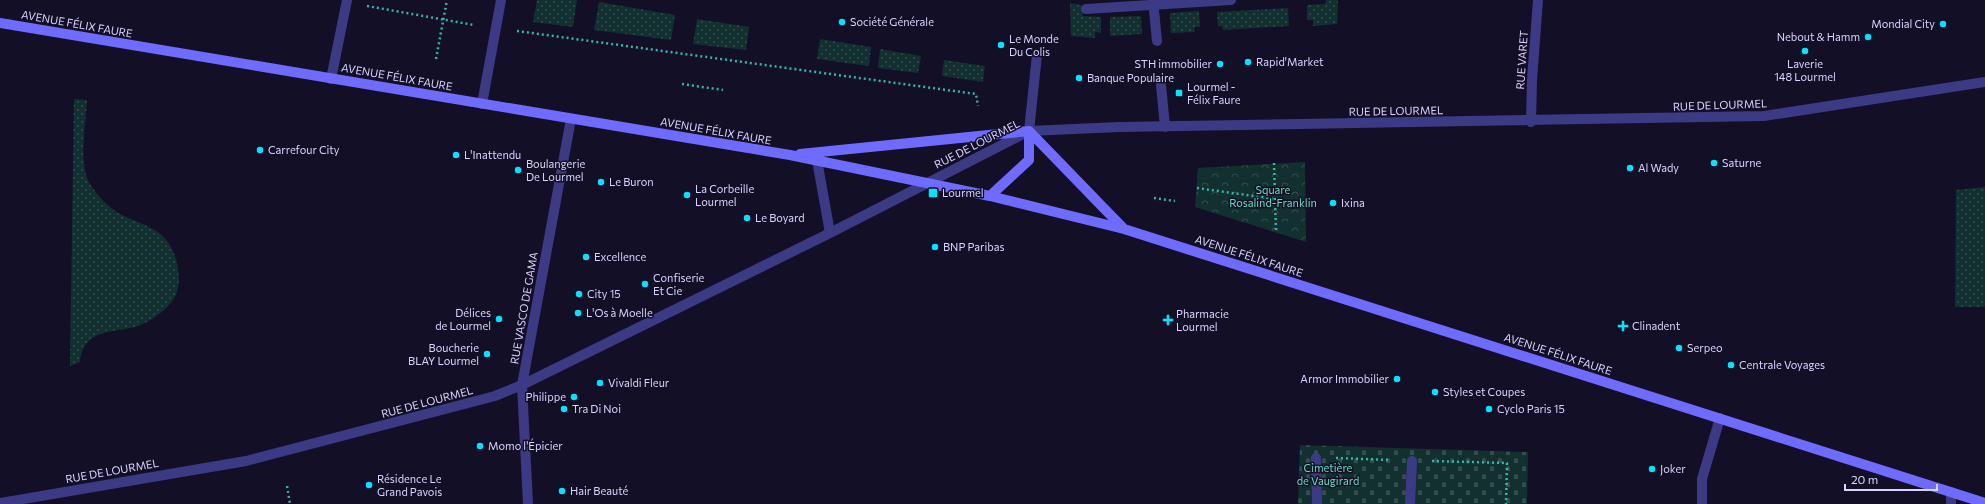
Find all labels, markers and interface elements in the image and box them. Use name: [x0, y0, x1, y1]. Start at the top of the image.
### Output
street label: AVENUE FÉLIX FAURE: [20, 6, 134, 40]
place label: Société Générale: [850, 15, 934, 28]
marker: Société Générale: [837, 17, 847, 27]
place label: Mondial City: [1871, 17, 1935, 30]
marker: Mondial City: [1938, 19, 1948, 29]
street label: RUE VARET: [1513, 30, 1530, 90]
place label: Nebout & Hamm: [1777, 30, 1860, 43]
place label: Le Monde Du Colis: [1009, 32, 1059, 58]
marker: Nebout & Hamm: [1863, 32, 1873, 42]
marker: Le Monde Du Colis: [996, 40, 1006, 50]
marker: Laverie 148 Lourmel: [1800, 46, 1810, 56]
place label: Rapid'Market: [1256, 55, 1324, 68]
place label: STH immobilier: [1135, 57, 1213, 70]
marker: Rapid'Market: [1243, 57, 1253, 67]
place label: Laverie 148 Lourmel: [1774, 57, 1836, 83]
street label: AVENUE FÉLIX FAURE: [340, 59, 454, 93]
marker: STH immobilier: [1215, 59, 1225, 69]
place label: Banque Populaire: [1087, 71, 1174, 84]
marker: Banque Populaire: [1074, 73, 1084, 83]
place label: Lourmel - Félix Faure: [1187, 80, 1241, 106]
marker: Lourmel - Félix Faure: [1174, 88, 1184, 98]
street label: RUE DE LOURMEL: [1673, 96, 1767, 113]
street label: RUE DE LOURMEL: [1349, 103, 1443, 118]
street label: AVENUE FÉLIX FAURE: [659, 113, 773, 147]
street label: RUE DE LOURMEL: [932, 116, 1022, 171]
place label: Carrefour City: [268, 143, 340, 156]
marker: Carrefour City: [255, 145, 265, 155]
place label: L'Inattendu: [464, 148, 521, 161]
marker: L'Inattendu: [451, 150, 461, 160]
place label: Saturne: [1722, 156, 1762, 169]
place label: Boulangerie De Lourmel: [526, 157, 586, 183]
marker: Saturne: [1709, 158, 1719, 168]
place label: Al Wady: [1638, 161, 1679, 174]
marker: Al Wady: [1625, 163, 1635, 173]
marker: Boulangerie De Lourmel: [513, 165, 523, 175]
place label: Le Buron: [609, 175, 654, 188]
marker: Le Buron: [596, 177, 606, 187]
place label: La Corbeille Lourmel: [695, 182, 754, 208]
park label: Square Rosalind-Franklin: [1229, 183, 1317, 209]
place label: Lourmel: [942, 186, 984, 199]
marker: Lourmel: [927, 187, 939, 199]
marker: La Corbeille Lourmel: [682, 190, 692, 200]
place label: Ixina: [1341, 196, 1365, 209]
marker: Ixina: [1328, 198, 1338, 208]
place label: Le Boyard: [755, 211, 805, 224]
marker: Le Boyard: [742, 213, 752, 223]
street label: AVENUE FÉLIX FAURE: [1194, 231, 1305, 279]
place label: BNP Paribas: [943, 240, 1005, 253]
marker: BNP Paribas: [930, 242, 940, 252]
street label: RUE VASCO DE GAMA: [507, 250, 540, 365]
place label: Excellence: [594, 250, 647, 263]
marker: Excellence: [581, 252, 591, 262]
place label: Confiserie Et Cie: [653, 271, 705, 297]
marker: Confiserie Et Cie: [640, 279, 650, 289]
place label: City 15: [587, 287, 621, 300]
marker: City 15: [574, 289, 584, 299]
place label: Délices de Lourmel: [435, 306, 491, 332]
place label: L'Os à Moelle: [586, 306, 653, 319]
place label: Pharmacie Lourmel: [1176, 307, 1229, 333]
marker: L'Os à Moelle: [573, 308, 583, 318]
marker: Délices de Lourmel: [494, 314, 504, 324]
marker: Pharmacie Lourmel: [1163, 315, 1173, 325]
place label: Clinadent: [1632, 319, 1681, 332]
marker: Clinadent: [1617, 320, 1629, 332]
street label: AVENUE FÉLIX FAURE: [1503, 329, 1614, 377]
place label: Boucherie BLAY Lourmel: [408, 341, 479, 367]
place label: Serpeo: [1687, 341, 1723, 354]
marker: Serpeo: [1674, 343, 1684, 353]
marker: Boucherie BLAY Lourmel: [482, 349, 492, 359]
place label: Centrale Voyages: [1739, 358, 1825, 371]
marker: Centrale Voyages: [1726, 360, 1736, 370]
place label: Armor Immobilier: [1300, 372, 1390, 385]
marker: Armor Immobilier: [1392, 374, 1402, 384]
place label: Vivaldi Fleur: [608, 376, 670, 389]
marker: Vivaldi Fleur: [595, 378, 605, 388]
street label: RUE DE LOURMEL: [380, 383, 474, 420]
place label: Styles et Coupes: [1443, 385, 1525, 398]
marker: Styles et Coupes: [1430, 387, 1440, 397]
place label: Philippe: [526, 390, 566, 403]
marker: Philippe: [569, 392, 579, 402]
place label: Tra Di Noi: [572, 402, 621, 415]
place label: Cyclo Paris 15: [1497, 402, 1565, 415]
marker: Tra Di Noi: [559, 404, 569, 414]
marker: Cyclo Paris 15: [1484, 404, 1494, 414]
place label: Momo l'Épicier: [488, 438, 563, 452]
marker: Momo l'Épicier: [475, 441, 485, 451]
street label: RUE DE LOURMEL: [64, 456, 160, 485]
park label: Cimetière de Vaugirard: [1297, 461, 1359, 487]
place label: Joker: [1660, 462, 1686, 476]
marker: Joker: [1647, 464, 1657, 474]
scale bar: [1845, 466, 1937, 492]
place label: Résidence Le Grand Pavois: [377, 472, 442, 498]
text: 20 m: [1851, 472, 1878, 486]
marker: Résidence Le Grand Pavois: [364, 480, 374, 490]
place label: Hair Beauté: [570, 484, 629, 497]
marker: Hair Beauté: [557, 486, 567, 496]

